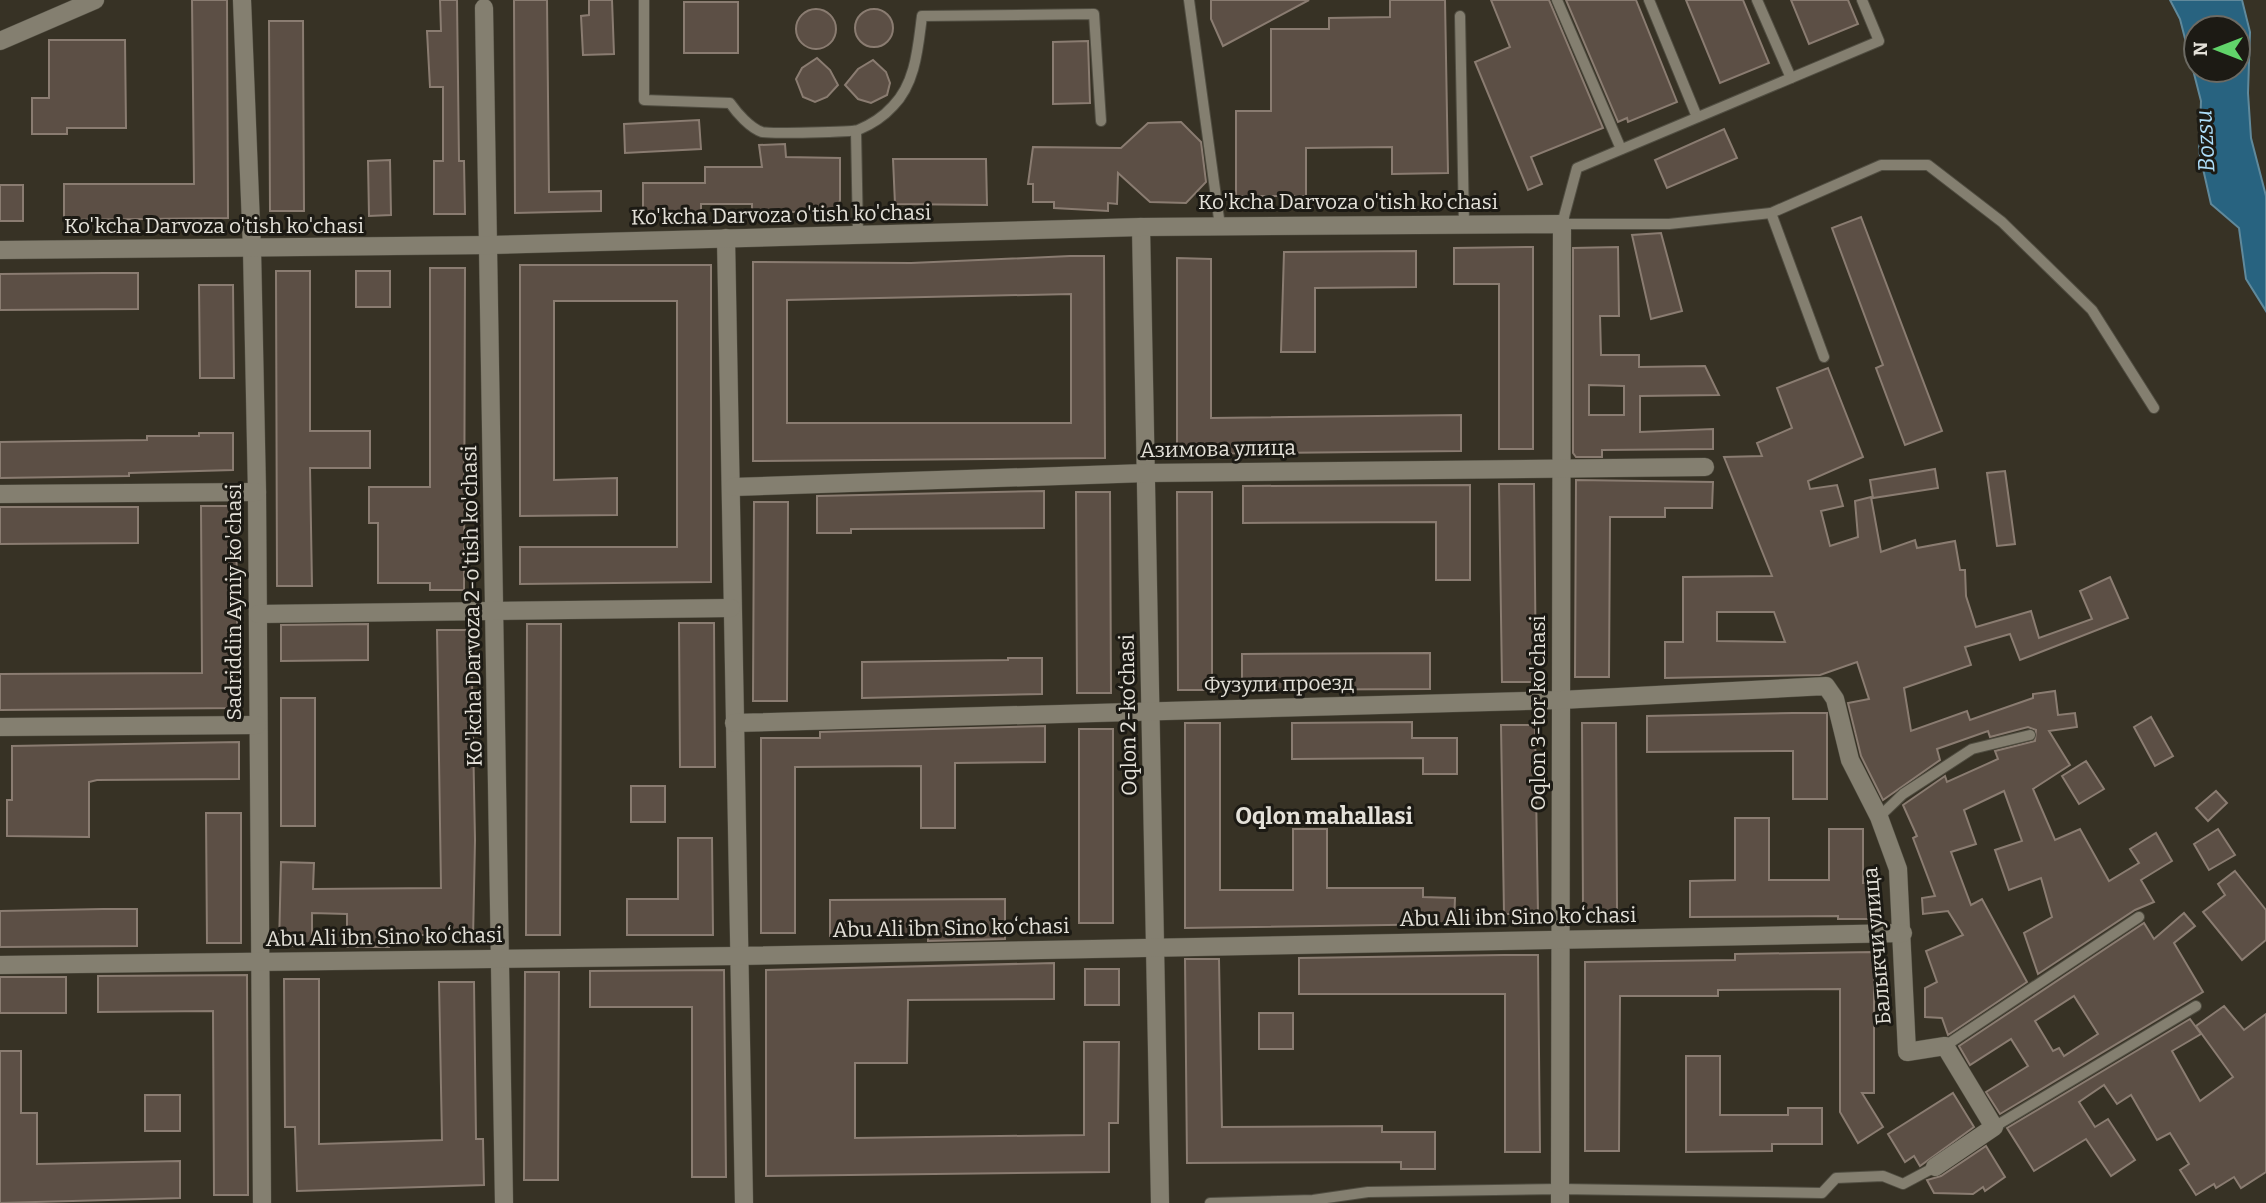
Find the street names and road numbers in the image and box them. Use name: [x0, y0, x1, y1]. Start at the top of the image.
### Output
street label: Ko'kcha Darvoza o'tish ko'chasi: [1198, 189, 1498, 215]
street label: Ko'kcha Darvoza o'tish ko'chasi: [631, 199, 931, 231]
street label: Ko'kcha Darvoza o'tish ko'chasi: [64, 213, 364, 239]
street label: Азимова улица: [1140, 435, 1297, 463]
street label: Ko'kcha Darvoza 2-o'tish ko'chasi: [456, 445, 488, 767]
street label: Sadriddin Ayniy ko'chasi: [221, 483, 247, 721]
street label: Oqlon 3-tor ko'chasi: [1525, 615, 1551, 811]
street label: Oqlon 2-ko‘chasi: [1114, 634, 1142, 796]
street label: Фузули проезд: [1204, 670, 1355, 698]
street label: Балыкчи улица: [1857, 866, 1897, 1026]
street label: Abu Ali ibn Sino koʻchasi: [1399, 902, 1637, 932]
street label: Abu Ali ibn Sino koʻchasi: [832, 913, 1070, 943]
street label: Abu Ali ibn Sino koʻchasi: [265, 922, 503, 952]

